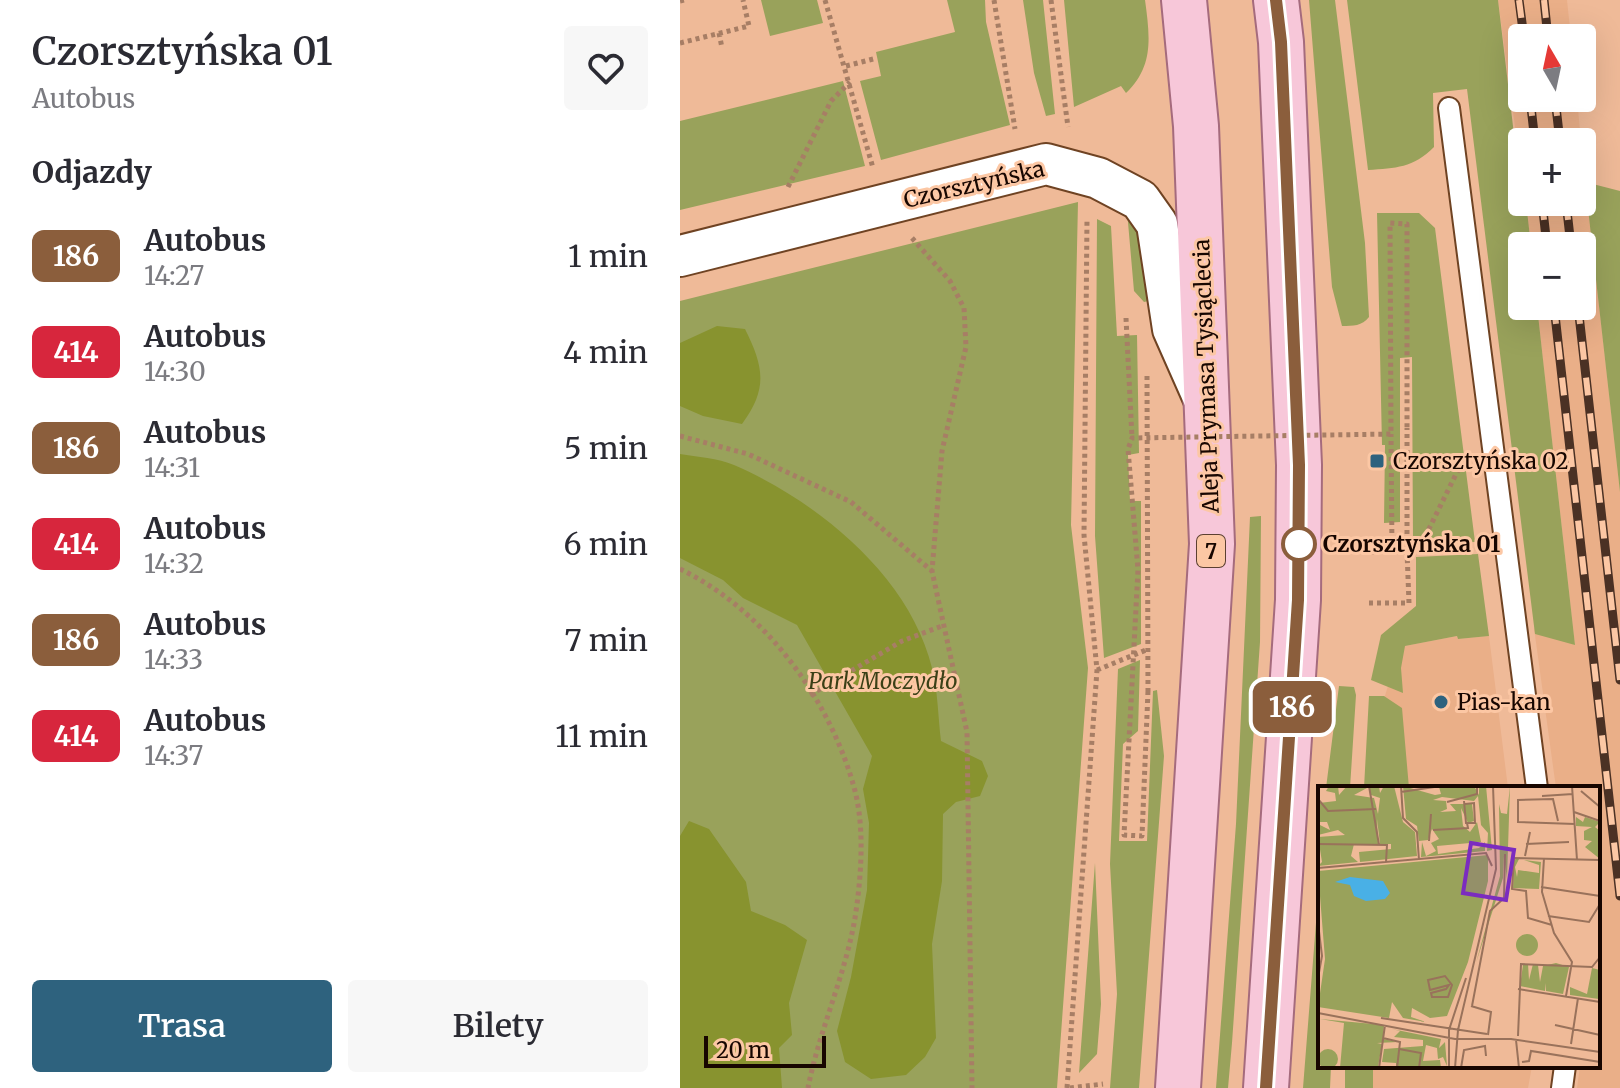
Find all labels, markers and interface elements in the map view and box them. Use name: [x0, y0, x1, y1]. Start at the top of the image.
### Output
north arrow: [1508, 24, 1596, 112]
map controls: [1508, 24, 1596, 320]
button: heart: [564, 26, 648, 110]
text: Czorsztyńska 01: [32, 28, 333, 75]
text: Autobus: [32, 82, 135, 115]
button: +: [1508, 128, 1596, 216]
text: Odjazdy: [32, 153, 152, 191]
street label: Czorsztyńska: [901, 154, 1047, 214]
text: Autobus: [144, 221, 266, 259]
button: −: [1508, 232, 1596, 320]
text: 1 min: [568, 237, 648, 275]
text: 186: [53, 238, 99, 274]
street label: Aleja Prymasa Tysiąclecia: [1187, 238, 1225, 515]
text: 14:27: [144, 259, 204, 292]
text: Autobus: [144, 317, 266, 355]
text: 4 min: [563, 333, 648, 371]
text: 414: [53, 334, 99, 370]
text: 14:30: [144, 355, 206, 388]
text: Autobus: [144, 413, 266, 451]
text: 5 min: [564, 429, 648, 467]
text: 186: [53, 430, 99, 466]
place label: Czorsztyńska 02: [1393, 447, 1569, 475]
text: 14:31: [144, 451, 200, 484]
marker: Czorsztyńska 02: [1368, 452, 1386, 470]
text: Autobus: [144, 509, 266, 547]
text: 6 min: [563, 525, 648, 563]
text: 414: [53, 526, 99, 562]
marker: Czorsztyńska 01: [1282, 527, 1316, 561]
place label: Czorsztyńska 01: [1323, 530, 1500, 558]
road number: 7: [1197, 535, 1225, 567]
text: 14:32: [144, 547, 204, 580]
text: Autobus: [144, 605, 266, 643]
text: 7 min: [564, 621, 648, 659]
text: 186: [53, 622, 99, 658]
text: 14:33: [144, 643, 203, 676]
park label: Park Moczydło: [808, 667, 958, 695]
line badge: 186: [1246, 681, 1338, 733]
place label: Pias-kan: [1457, 688, 1551, 716]
text: 186: [1269, 689, 1315, 725]
marker: Pias-kan: [1432, 693, 1450, 711]
text: Autobus: [144, 701, 266, 739]
text: 11 min: [555, 717, 648, 755]
text: 414: [53, 718, 99, 754]
text: 14:37: [144, 739, 203, 772]
inset map: [1318, 786, 1600, 1068]
button: Trasa: [32, 980, 332, 1072]
button: Bilety: [348, 980, 648, 1072]
scale bar: [704, 1032, 826, 1068]
text: 20 m: [716, 1036, 770, 1064]

